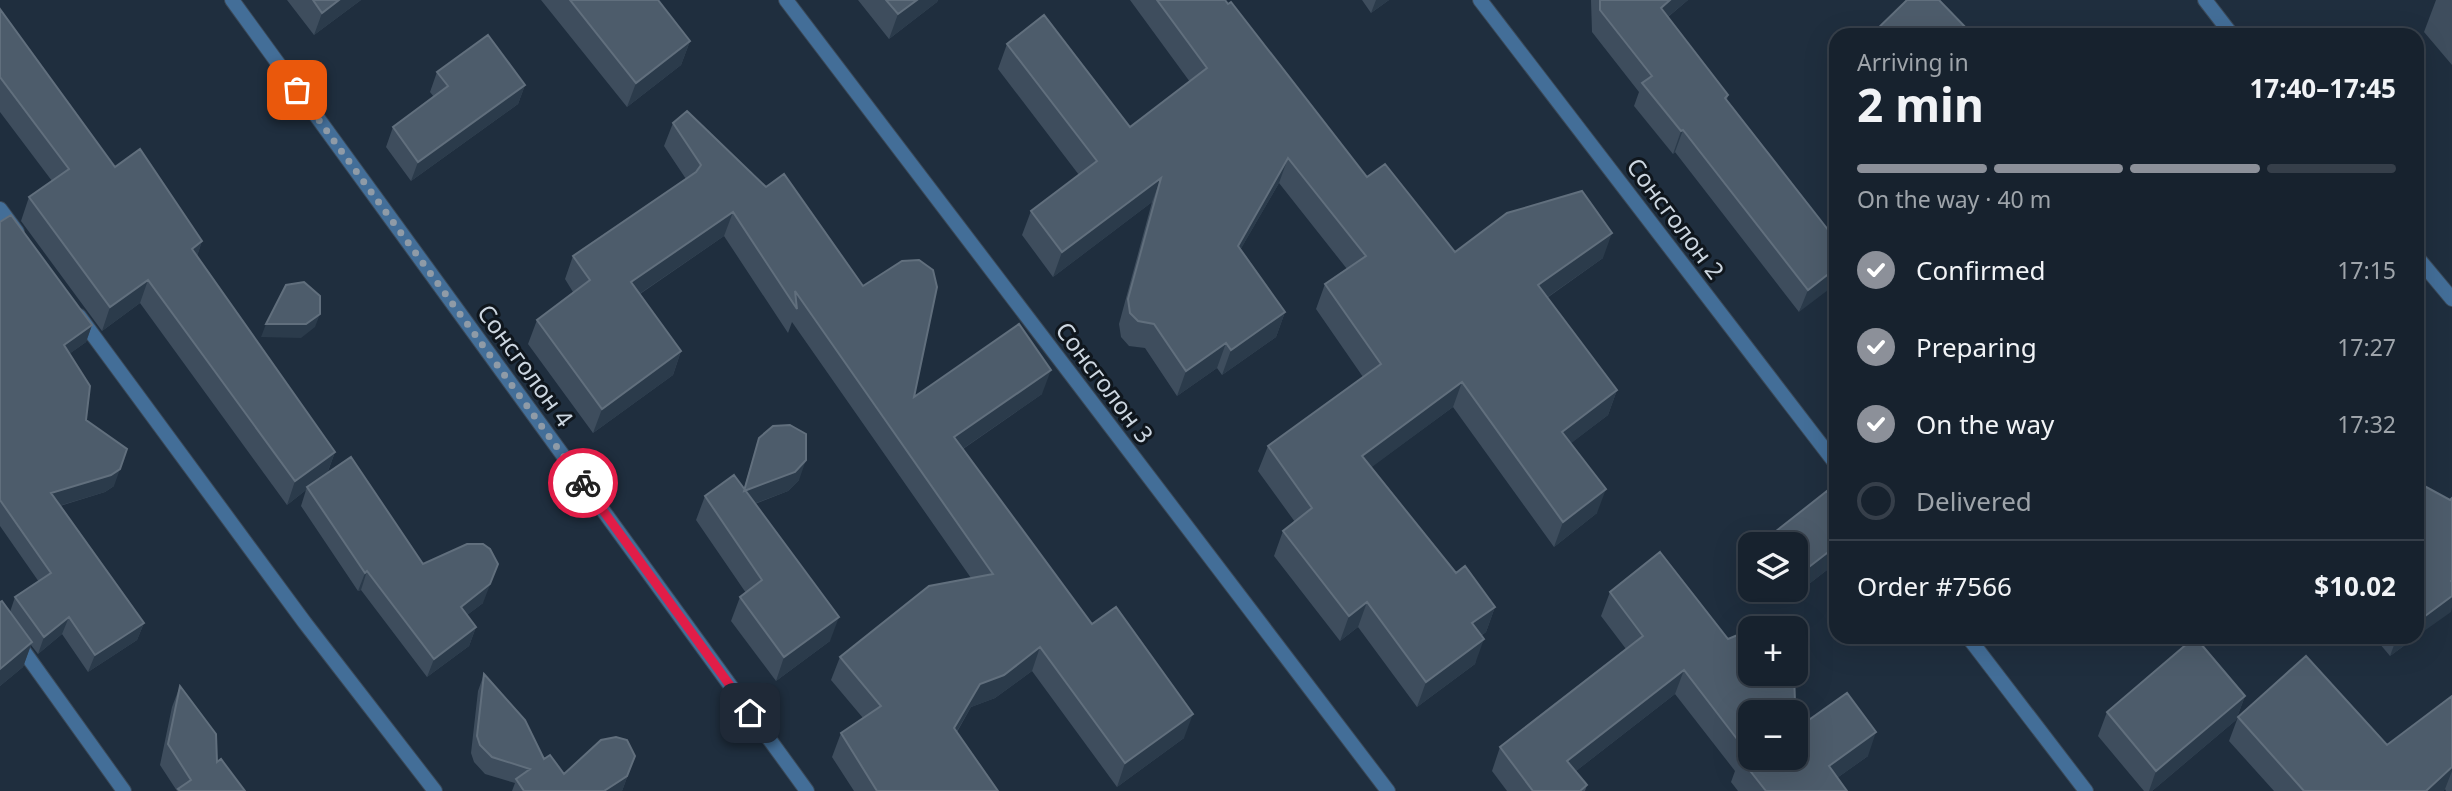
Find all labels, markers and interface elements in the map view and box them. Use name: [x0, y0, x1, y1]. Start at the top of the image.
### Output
text: Arriving in: [1857, 46, 1969, 78]
pin: [267, 60, 327, 120]
text: 17:40–17:45: [2249, 70, 2396, 106]
icon: bag: [278, 71, 316, 109]
text: 2 min: [1857, 73, 1984, 135]
street label: Сонсголон 2: [1620, 151, 1732, 285]
text: On the way · 40 m: [1857, 183, 2051, 215]
icon: check: [1857, 251, 1895, 289]
text: Confirmed: [1916, 252, 2046, 288]
text: 17:15: [2337, 254, 2396, 286]
street label: Сонсголон 4: [470, 297, 582, 433]
street label: Сонсголон 3: [1049, 315, 1161, 449]
icon: check: [1857, 328, 1895, 366]
text: Preparing: [1916, 329, 2037, 365]
text: 17:27: [2337, 331, 2396, 363]
icon: check: [1857, 405, 1895, 443]
text: On the way: [1916, 406, 2054, 442]
text: 17:32: [2337, 408, 2396, 440]
courier: [548, 448, 618, 518]
icon: bike: [564, 464, 602, 502]
text: Delivered: [1916, 483, 2032, 519]
map controls: [1738, 532, 1808, 770]
button: layers: [1738, 532, 1808, 602]
text: Order #7566: [1857, 568, 2012, 604]
text: $10.02: [2314, 568, 2396, 604]
button: +: [1738, 616, 1808, 686]
pin: [720, 683, 780, 743]
icon: home: [731, 694, 769, 732]
button: −: [1738, 700, 1808, 770]

